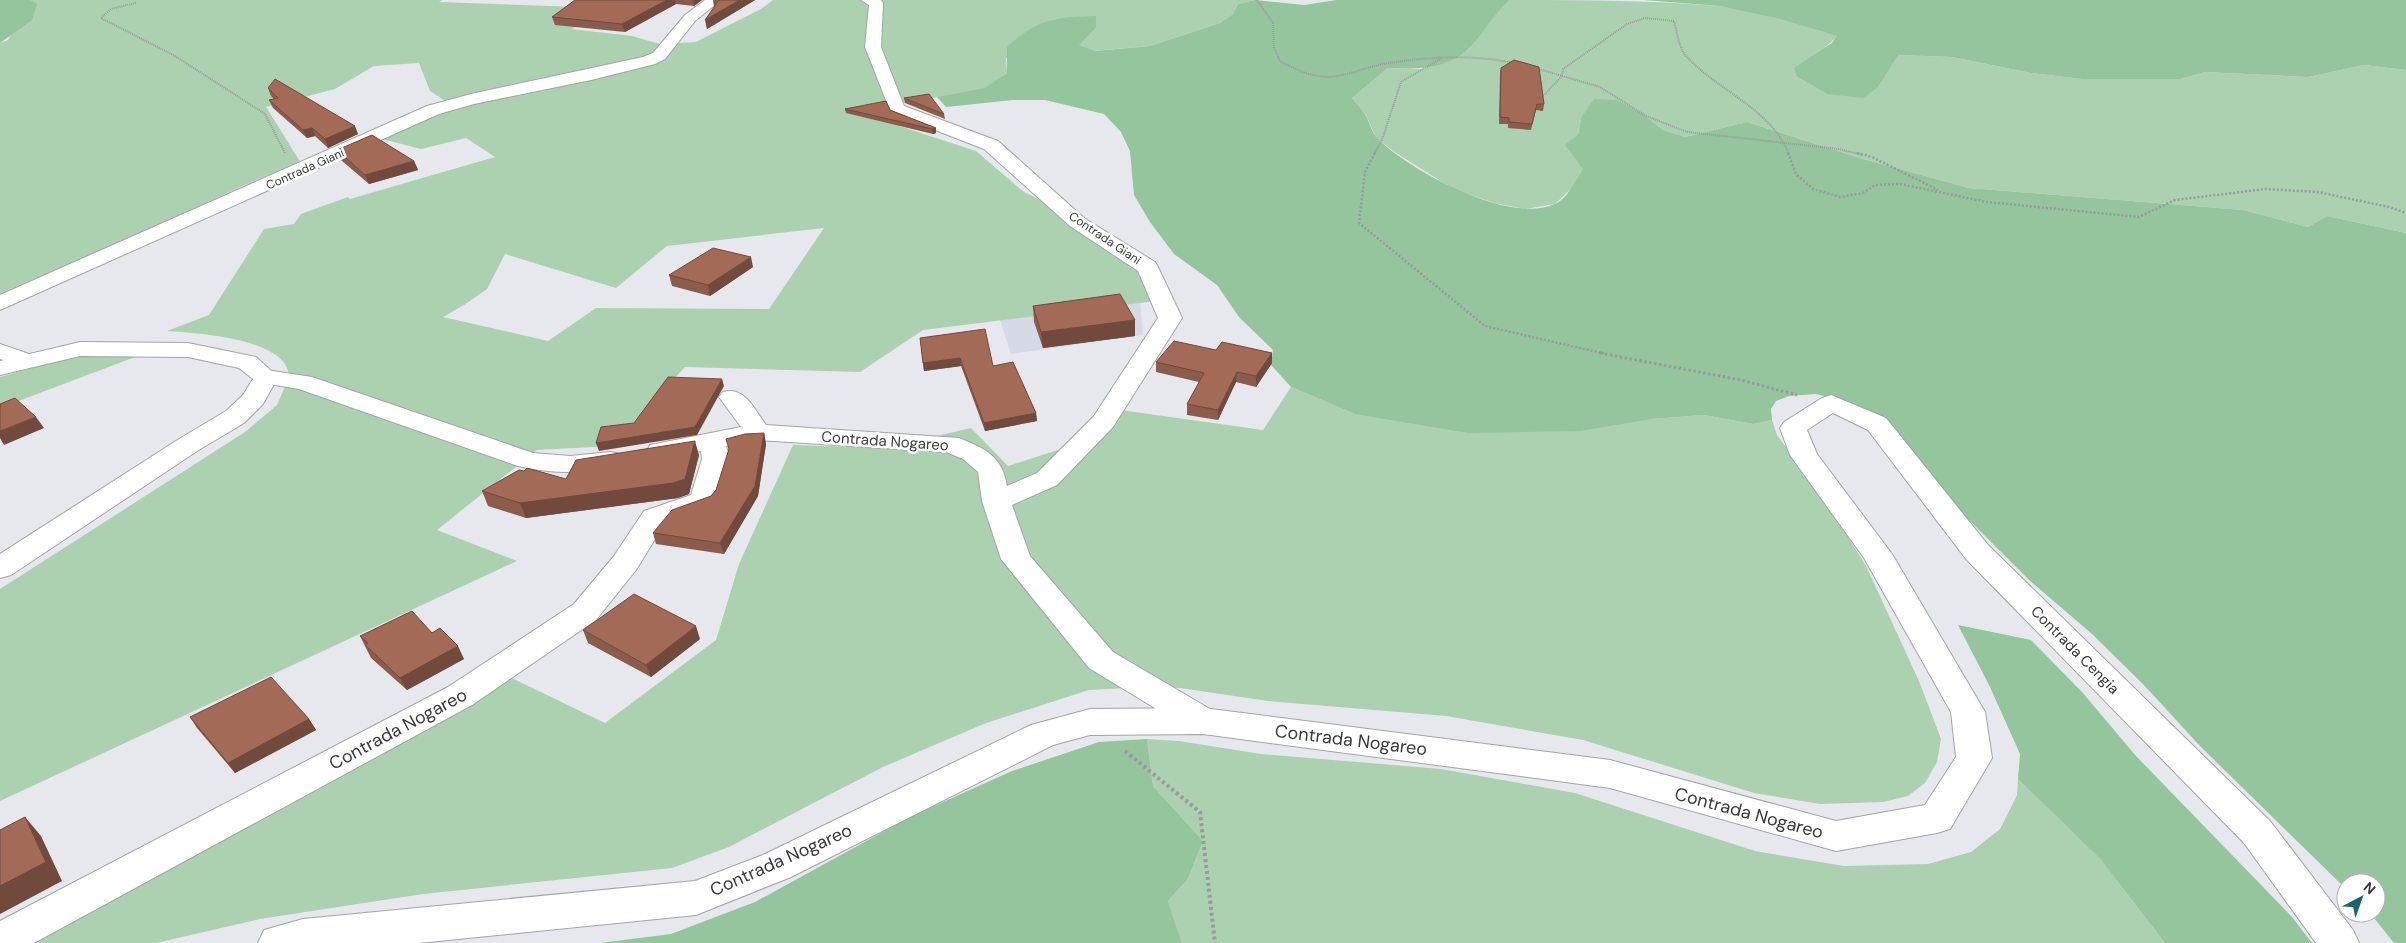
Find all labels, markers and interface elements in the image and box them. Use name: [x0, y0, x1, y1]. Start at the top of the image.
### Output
street label: Contrada Giani: [263, 145, 347, 193]
street label: Contrada Giani: [1066, 208, 1144, 268]
street label: Contrada Nogareo: [821, 427, 949, 455]
street label: Contrada Cengia: [2026, 601, 2124, 699]
street label: Contrada Nogareo: [325, 682, 471, 776]
street label: Contrada Nogareo: [1274, 719, 1428, 761]
street label: Contrada Nogareo: [1672, 782, 1826, 844]
street label: Contrada Nogareo: [706, 818, 856, 902]
north arrow: [2336, 873, 2386, 923]
text: N: [2360, 878, 2379, 898]

